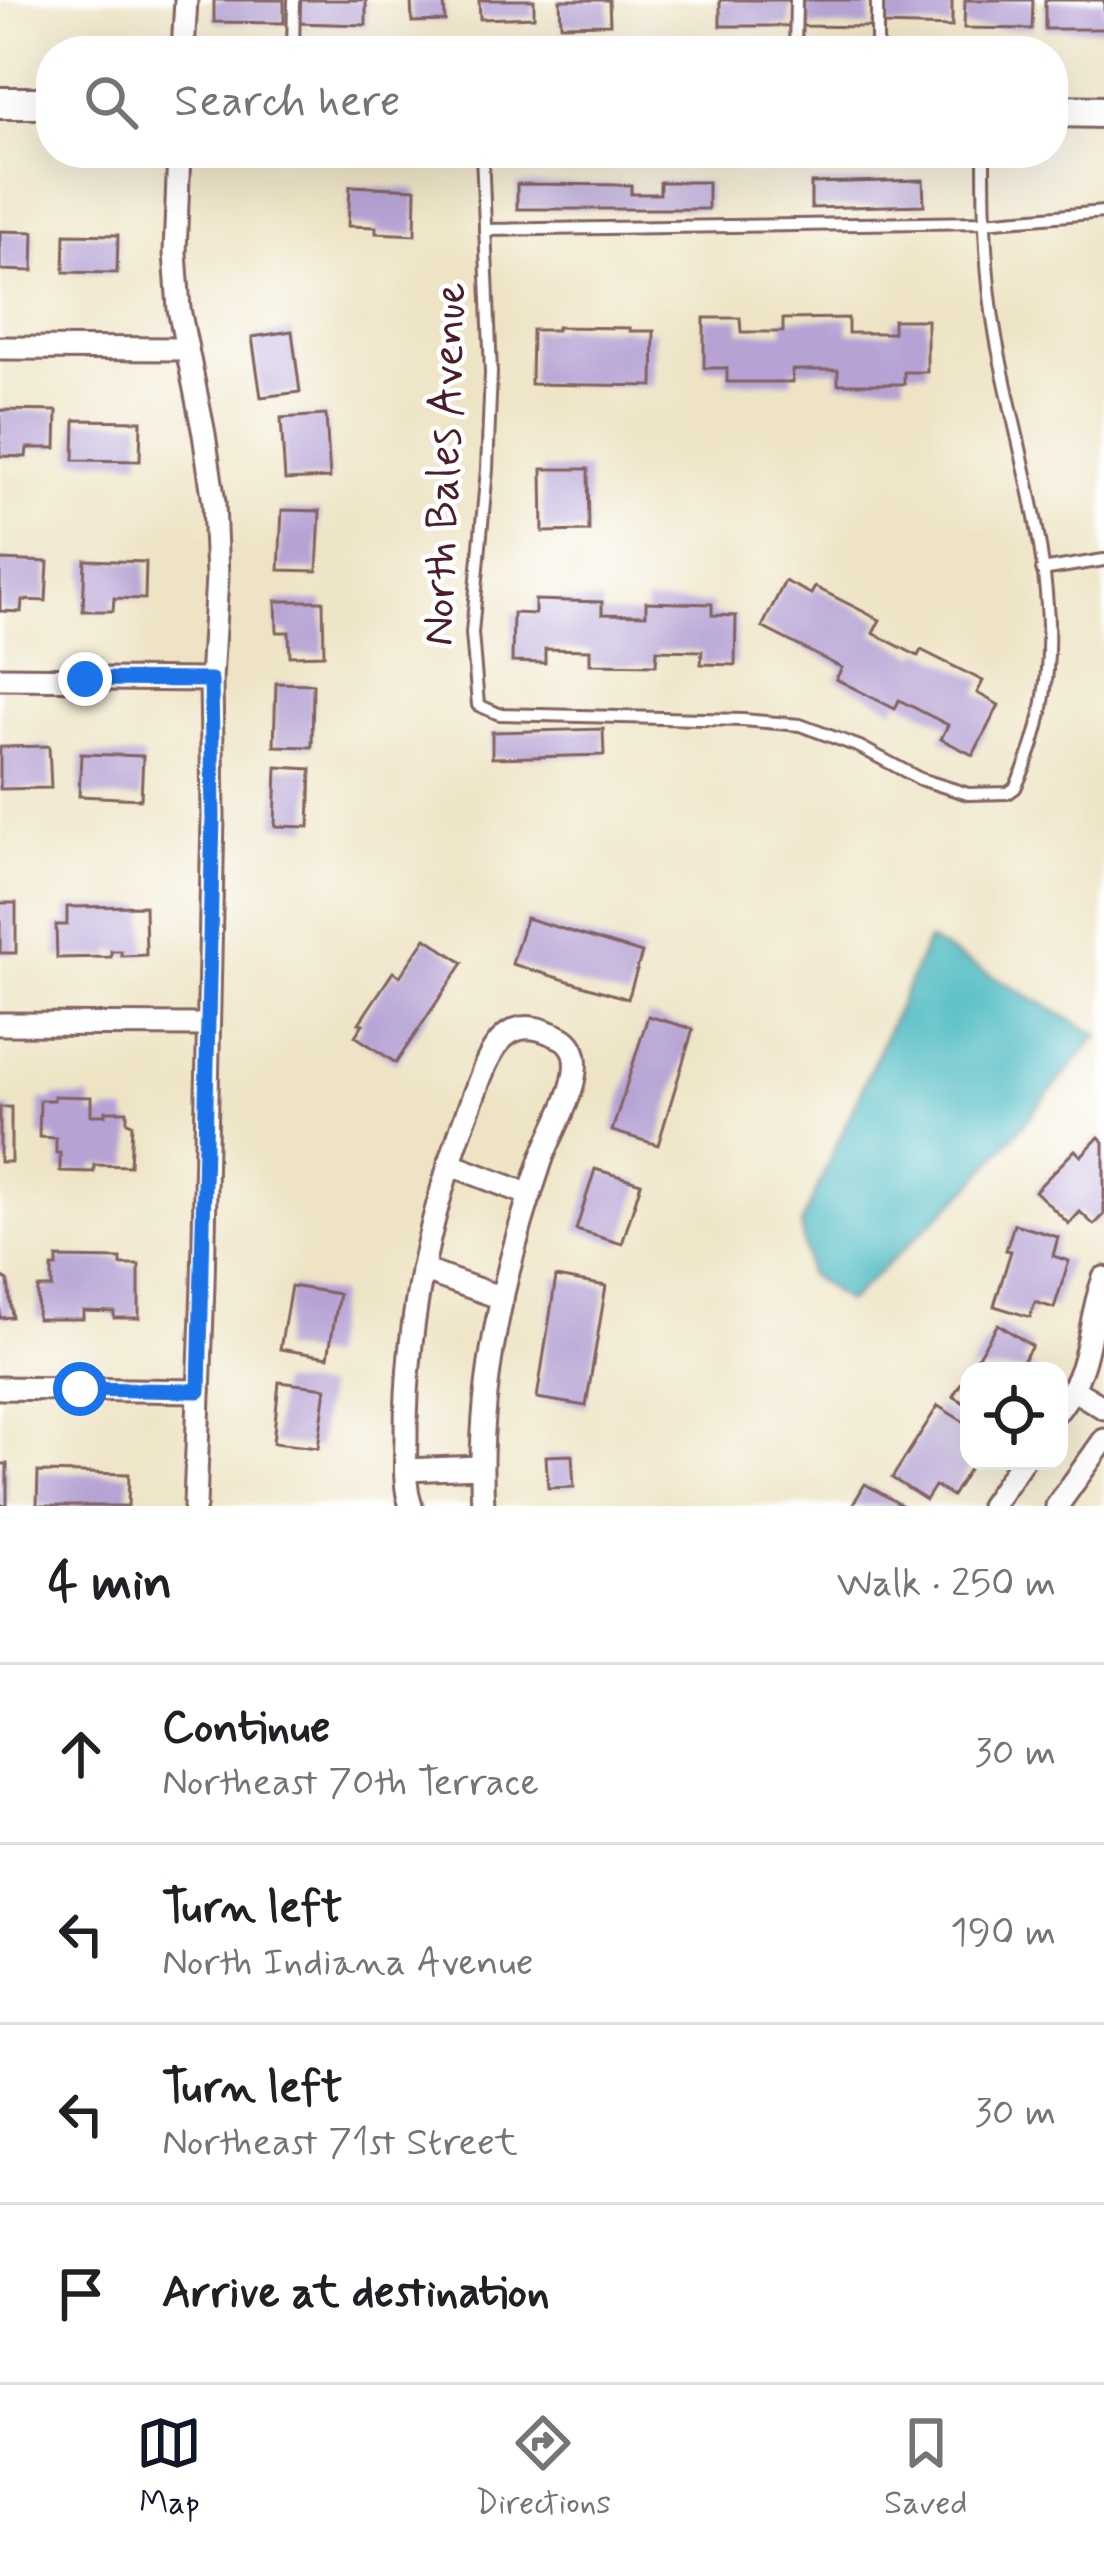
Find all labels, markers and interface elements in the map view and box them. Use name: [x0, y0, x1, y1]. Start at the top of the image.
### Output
search box: [36, 36, 1068, 168]
icon: search: [78, 69, 144, 135]
text: Search here: [174, 73, 401, 132]
street label: North Bales Avenue: [410, 281, 481, 647]
route end: [58, 652, 112, 706]
route start: [53, 1362, 107, 1416]
map controls: [960, 1362, 1068, 1470]
button: locate: [960, 1362, 1068, 1470]
text: 4 min: [48, 1551, 172, 1617]
text: Walk · 250 m: [837, 1559, 1056, 1610]
text: Continue: [162, 1699, 330, 1758]
icon: ahead: [48, 1721, 114, 1787]
text: 30 m: [974, 1728, 1056, 1779]
text: Northeast 70th Terrace: [162, 1758, 539, 1809]
text: Turn left: [162, 1879, 342, 1938]
icon: left: [48, 1901, 114, 1967]
text: 190 m: [950, 1908, 1056, 1959]
text: North Indiana Avenue: [162, 1938, 534, 1989]
text: Turn left: [162, 2059, 342, 2118]
icon: left: [48, 2081, 114, 2147]
text: 30 m: [974, 2088, 1056, 2139]
text: Northeast 71st Street: [162, 2118, 518, 2169]
icon: arrive: [48, 2261, 114, 2327]
text: Arrive at destination: [162, 2264, 550, 2323]
tab: Map: [136, 2410, 202, 2526]
tab: Directions: [475, 2410, 611, 2526]
tab: Saved: [884, 2410, 968, 2526]

